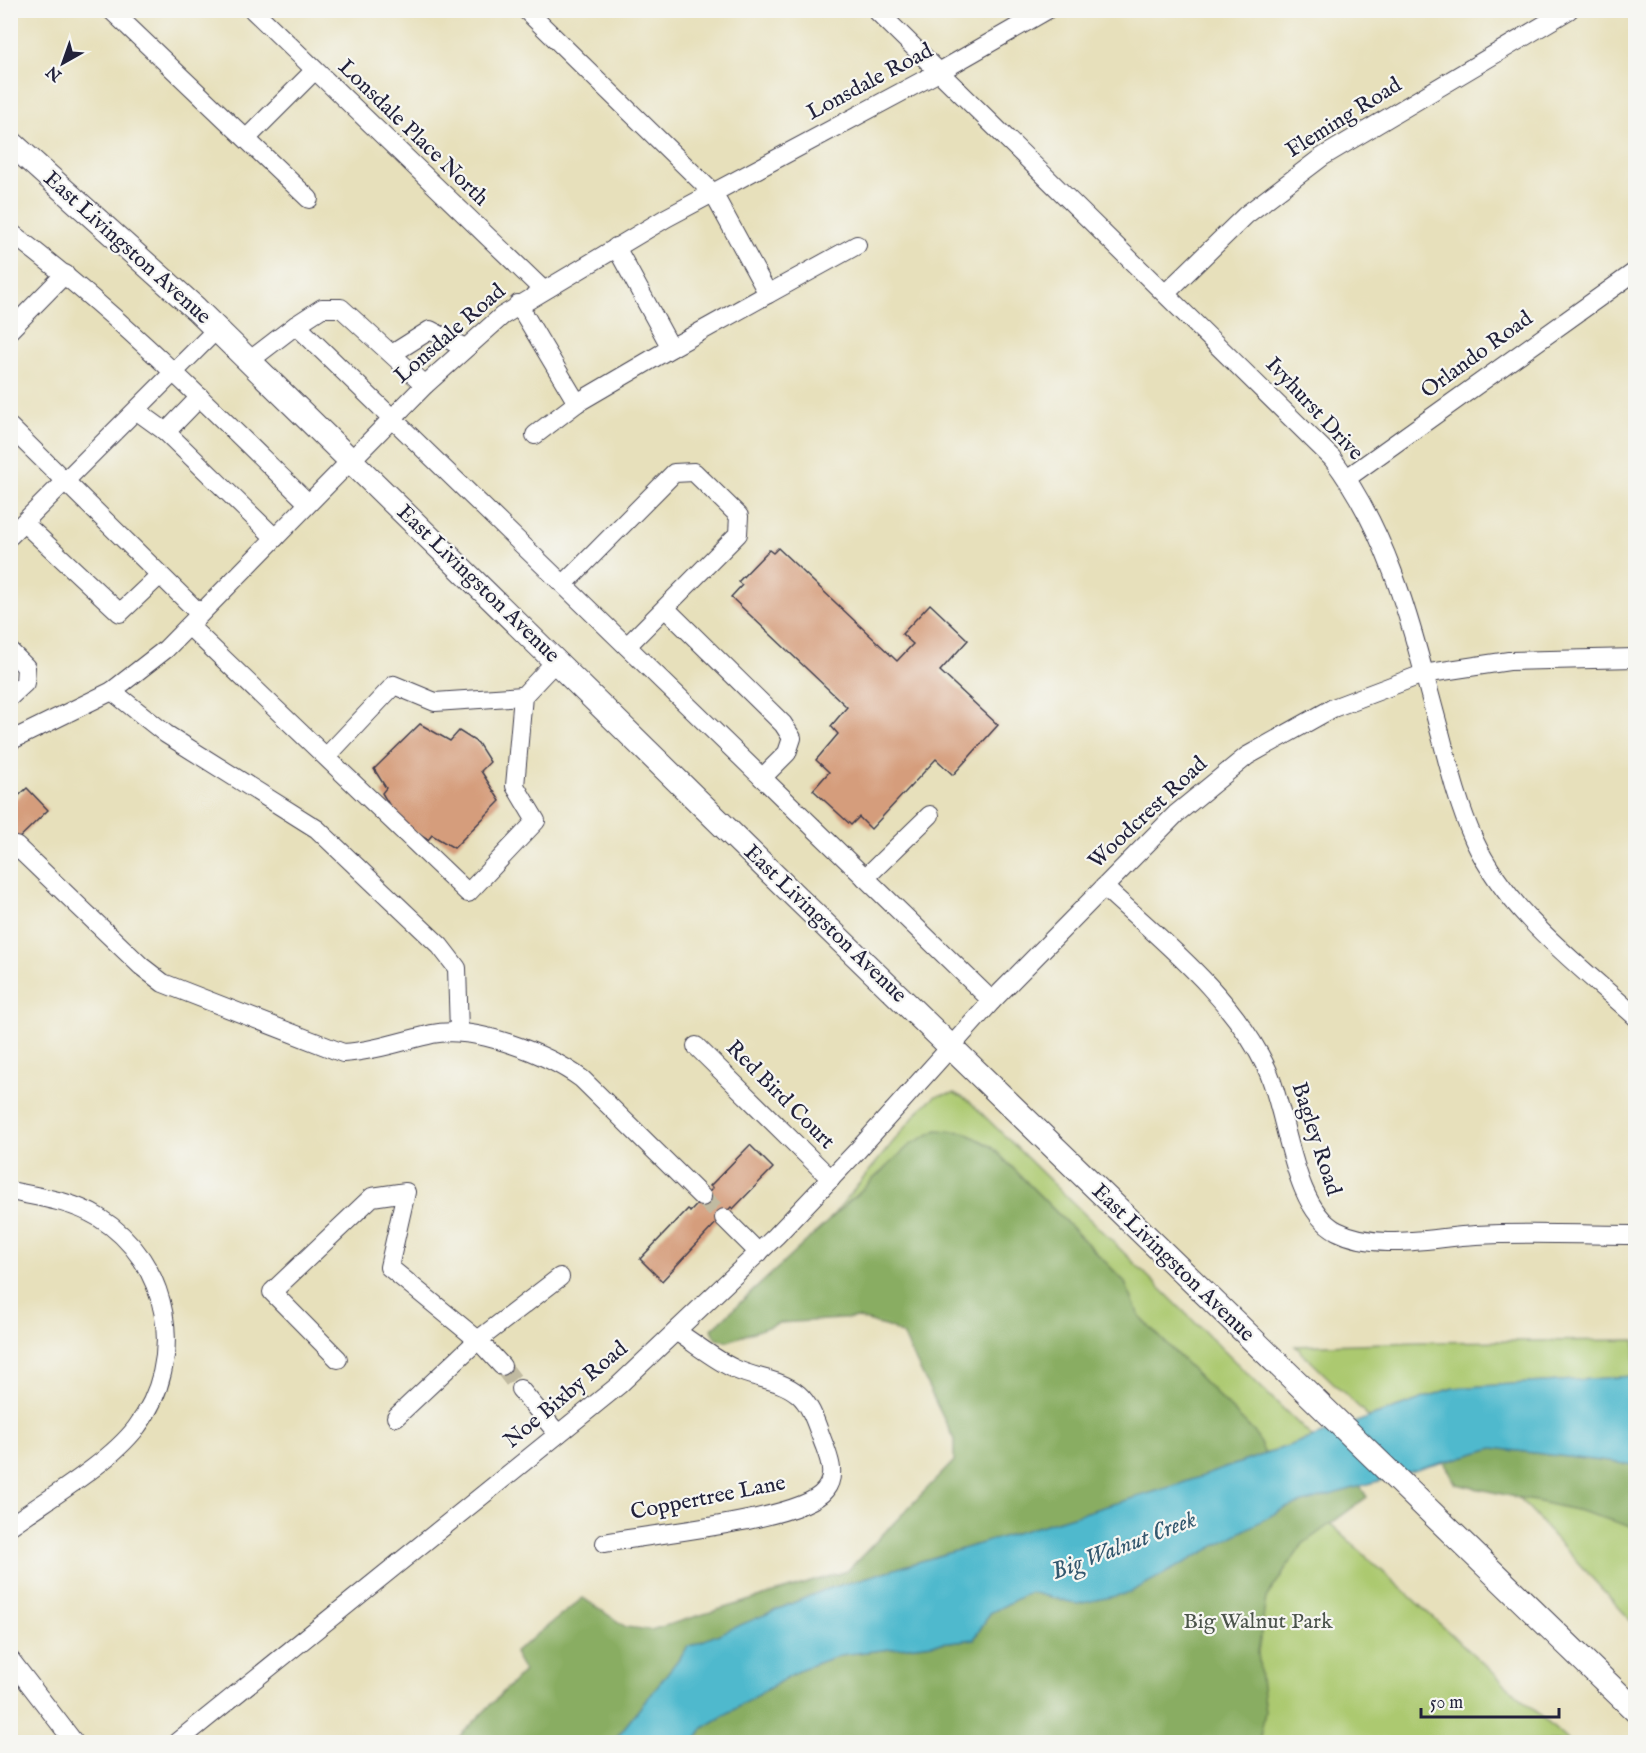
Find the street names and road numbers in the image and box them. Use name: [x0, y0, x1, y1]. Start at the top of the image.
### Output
street label: Lonsdale Road: [802, 37, 938, 127]
street label: Lonsdale Place North: [332, 54, 495, 212]
street label: Fleming Road: [1281, 71, 1407, 165]
street label: East Livingston Avenue: [37, 165, 217, 331]
street label: Lonsdale Road: [388, 278, 512, 390]
street label: Orlando Road: [1416, 305, 1539, 405]
street label: Ivyhurst Drive: [1259, 351, 1369, 467]
street label: East Livingston Avenue: [390, 499, 566, 669]
street label: Woodcrest Road: [1083, 751, 1214, 875]
street label: East Livingston Avenue: [737, 839, 913, 1009]
street label: Red Bird Court: [720, 1035, 841, 1156]
street label: Bagley Road: [1285, 1079, 1348, 1199]
street label: East Livingston Avenue: [1085, 1178, 1261, 1348]
street label: Noe Bixby Road: [498, 1335, 634, 1455]
street label: Coppertree Lane: [628, 1469, 788, 1527]

